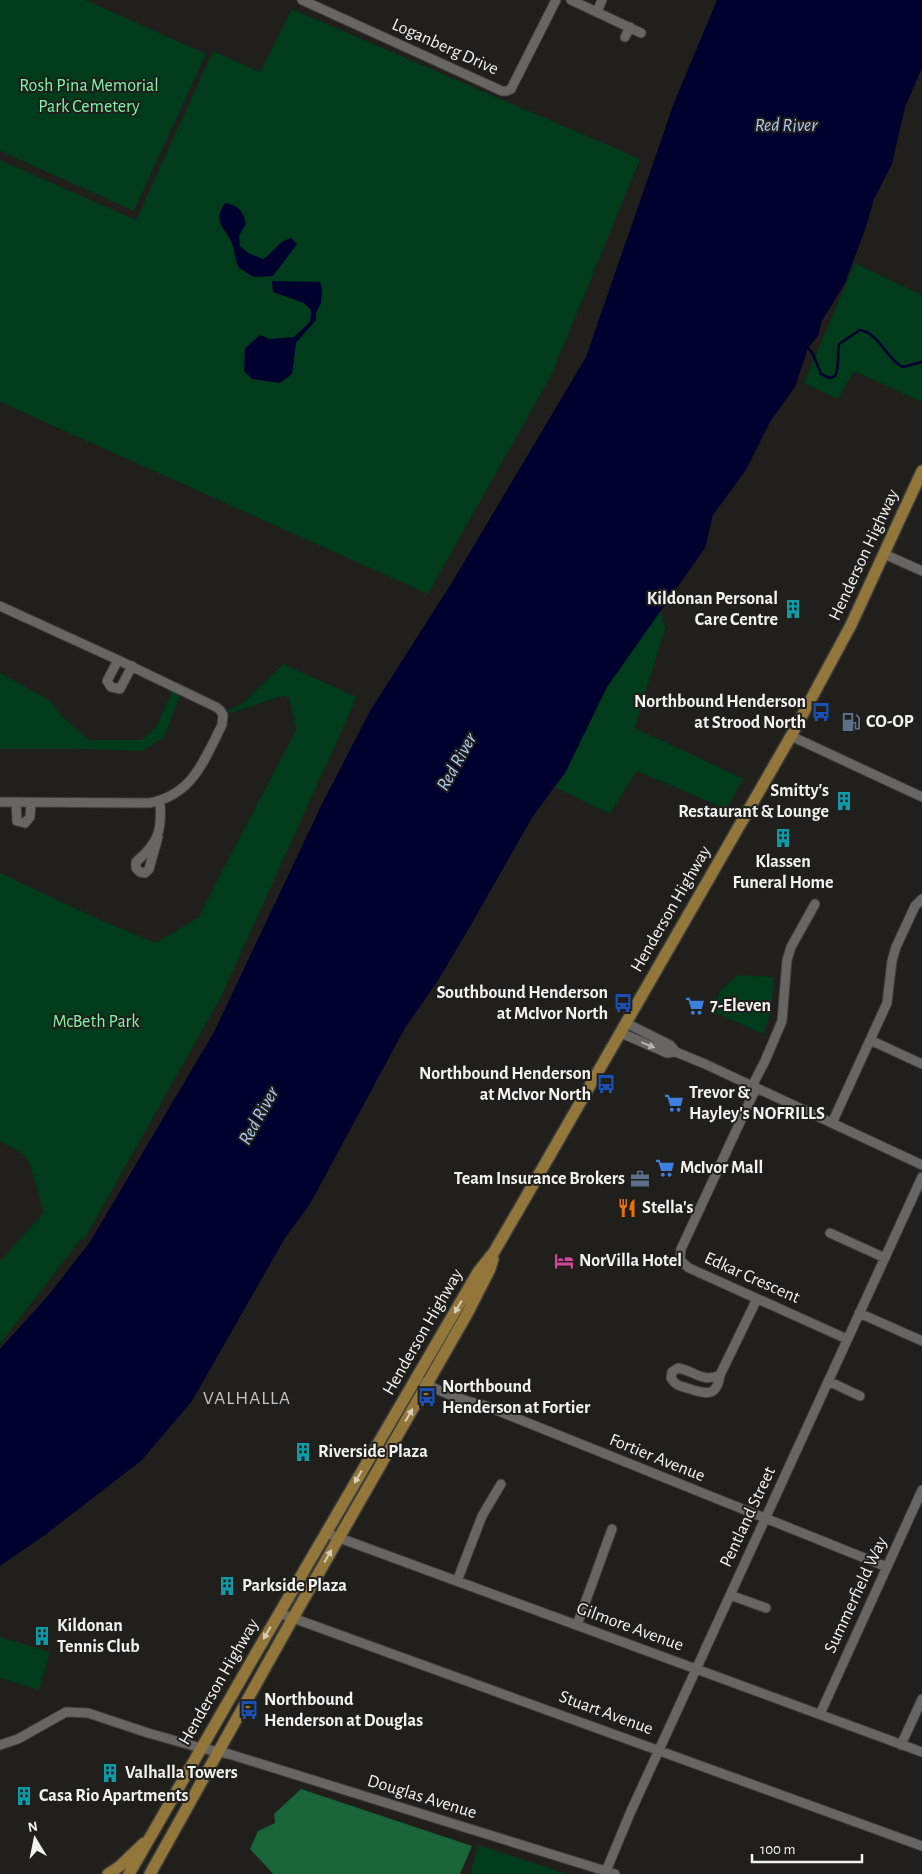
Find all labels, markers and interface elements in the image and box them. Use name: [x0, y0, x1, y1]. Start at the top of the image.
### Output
street label: Loganberg Drive: [389, 15, 501, 79]
park label: Rosh Pina Memorial Park Cemetery: [19, 77, 159, 116]
water label: Red River: [755, 116, 818, 135]
street label: Henderson Highway: [826, 486, 902, 623]
place label: Kildonan Personal Care Centre: [647, 590, 778, 629]
building icon: Kildonan Personal Care Centre: [782, 598, 804, 620]
place label: Northbound Henderson at Strood North: [634, 693, 806, 732]
bus stop icon: Northbound Henderson at Strood North: [810, 701, 832, 723]
fuel station icon: CO-OP: [840, 711, 862, 733]
place label: CO-OP: [866, 713, 914, 731]
water label: Red River: [433, 729, 481, 794]
place label: Smitty's Restaurant & Lounge: [678, 782, 829, 821]
building icon: Smitty's Restaurant & Lounge: [833, 790, 855, 812]
building icon: Klassen Funeral Home: [772, 827, 794, 849]
street label: Henderson Highway: [628, 842, 715, 975]
place label: Klassen Funeral Home: [732, 853, 834, 892]
place label: Southbound Henderson at McIvor North: [436, 984, 608, 1023]
bus stop icon: Southbound Henderson at McIvor North: [612, 992, 634, 1014]
supermarket icon: 7-Eleven: [684, 995, 706, 1017]
place label: 7-Eleven: [710, 997, 771, 1015]
park label: McBeth Park: [52, 1013, 140, 1031]
one-way arrow: [640, 1042, 655, 1049]
place label: Northbound Henderson at McIvor North: [419, 1065, 591, 1104]
bus stop icon: Northbound Henderson at McIvor North: [595, 1073, 617, 1095]
water label: Red River: [235, 1083, 283, 1148]
place label: Trevor & Hayley's NOFRILLS: [689, 1084, 825, 1123]
supermarket icon: Trevor & Hayley's NOFRILLS: [663, 1092, 685, 1114]
supermarket icon: McIvor Mall: [654, 1157, 676, 1179]
place label: McIvor Mall: [680, 1159, 763, 1177]
office icon: Team Insurance Brokers: [629, 1168, 651, 1190]
place label: Team Insurance Brokers: [454, 1170, 625, 1188]
restaurant icon: Stella's: [616, 1197, 638, 1219]
place label: Stella's: [642, 1199, 693, 1217]
street label: Edkar Crescent: [702, 1249, 803, 1307]
hotel icon: NorVilla Hotel: [553, 1250, 575, 1272]
place label: NorVilla Hotel: [579, 1252, 682, 1270]
street label: Henderson Highway: [380, 1265, 467, 1398]
one-way arrow: [453, 1300, 462, 1314]
place label: Northbound Henderson at Fortier: [442, 1378, 591, 1417]
bus stop icon: Northbound Henderson at Fortier: [416, 1386, 438, 1408]
district label: VALHALLA: [203, 1389, 291, 1408]
one-way arrow: [405, 1409, 414, 1422]
street label: Fortier Avenue: [607, 1431, 707, 1485]
building icon: Riverside Plaza: [292, 1441, 314, 1463]
place label: Riverside Plaza: [318, 1443, 428, 1461]
street label: Pentland Street: [717, 1464, 779, 1570]
one-way arrow: [354, 1470, 362, 1485]
street label: Summerfield Way: [821, 1534, 891, 1656]
one-way arrow: [324, 1549, 332, 1563]
building icon: Parkside Plaza: [216, 1575, 238, 1597]
place label: Parkside Plaza: [242, 1577, 347, 1595]
street label: Gilmore Avenue: [574, 1599, 686, 1655]
street label: Henderson Highway: [176, 1615, 263, 1748]
place label: Kildonan Tennis Club: [57, 1617, 140, 1656]
building icon: Kildonan Tennis Club: [31, 1625, 53, 1647]
one-way arrow: [263, 1626, 272, 1640]
street label: Stuart Avenue: [557, 1688, 655, 1738]
place label: Northbound Henderson at Douglas: [264, 1691, 423, 1730]
bus stop icon: Northbound Henderson at Douglas: [238, 1699, 260, 1721]
building icon: Valhalla Towers: [99, 1762, 121, 1784]
place label: Valhalla Towers: [125, 1764, 238, 1782]
street label: Douglas Avenue: [365, 1772, 479, 1822]
building icon: Casa Rio Apartments: [13, 1785, 35, 1807]
place label: Casa Rio Apartments: [39, 1787, 189, 1805]
north arrow: [10, 1814, 60, 1864]
text: N: [27, 1819, 39, 1835]
scale bar: [752, 1832, 862, 1864]
text: 100 m: [760, 1842, 795, 1857]

